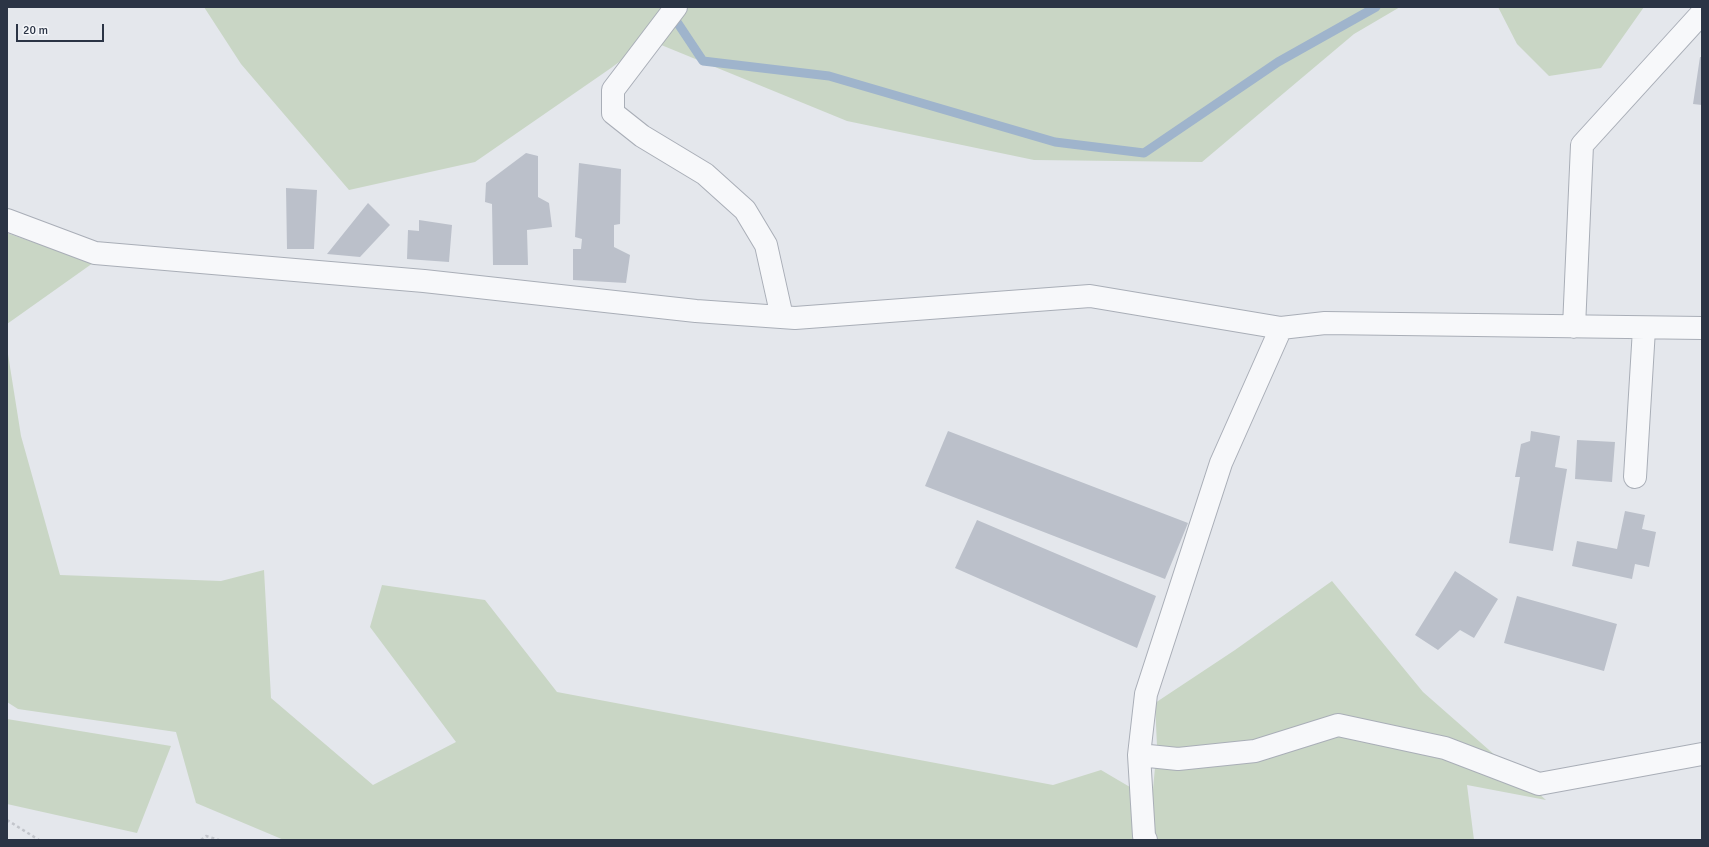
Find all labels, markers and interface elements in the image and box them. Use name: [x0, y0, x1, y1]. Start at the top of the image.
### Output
scale bar: [18, 16, 106, 42]
text: 20 m: [23, 23, 48, 38]

